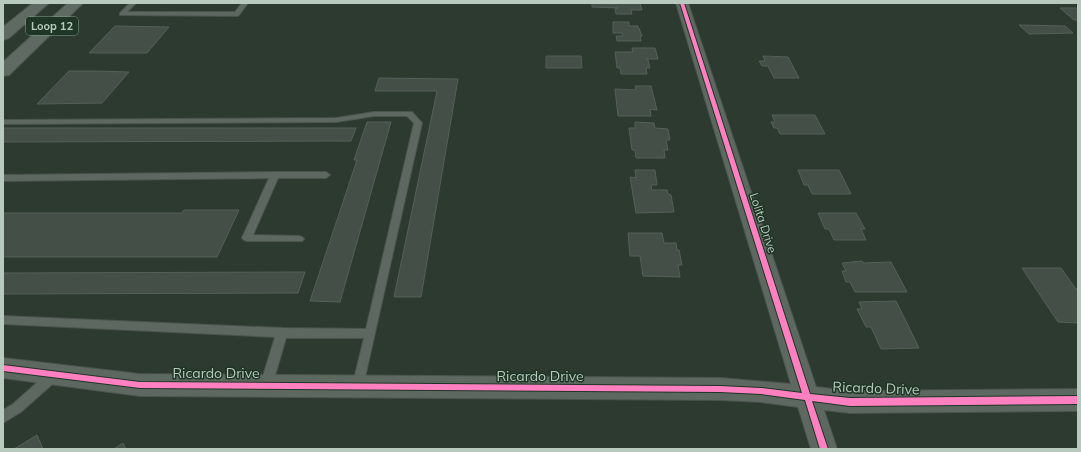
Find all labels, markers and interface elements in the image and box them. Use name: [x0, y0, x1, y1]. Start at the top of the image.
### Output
road number: Loop 12: [26, 17, 78, 35]
street label: Lolita Drive: [747, 191, 780, 255]
street label: Ricardo Drive: [172, 364, 260, 382]
street label: Ricardo Drive: [496, 367, 584, 385]
street label: Ricardo Drive: [832, 377, 920, 399]

